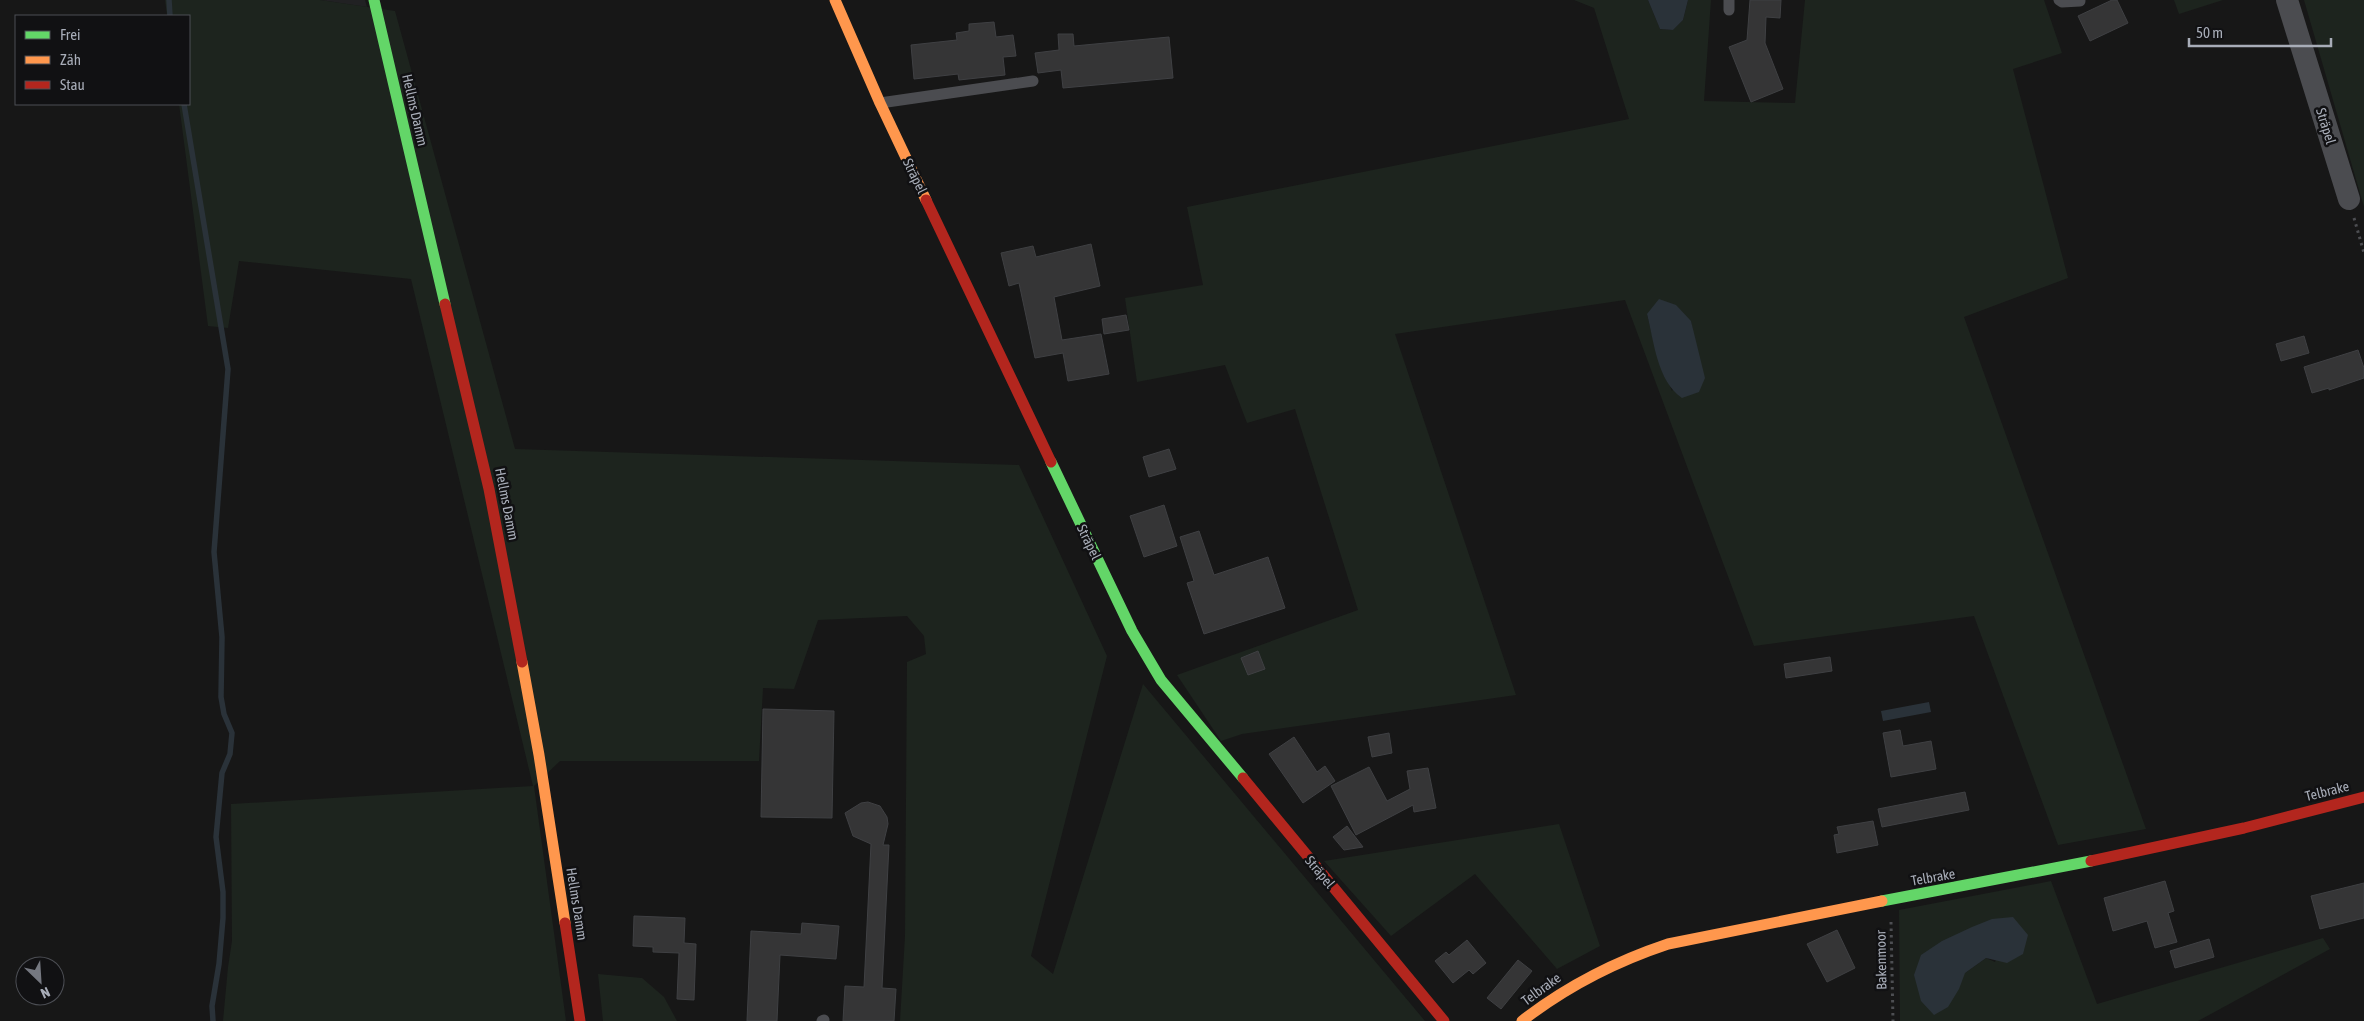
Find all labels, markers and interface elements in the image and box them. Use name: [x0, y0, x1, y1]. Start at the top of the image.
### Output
legend: [15, 15, 190, 105]
scale bar: [2189, 15, 2332, 47]
text: 50 m: [2196, 24, 2223, 41]
text: Frei: [60, 26, 80, 43]
text: Zäh: [60, 51, 81, 68]
street label: Hellms Damm: [399, 72, 431, 148]
text: Stau: [60, 76, 85, 93]
street label: Sträpel: [2313, 106, 2339, 146]
street label: Sträpel: [900, 156, 930, 196]
street label: Hellms Damm: [492, 466, 522, 542]
street label: Sträpel: [1074, 522, 1104, 562]
street label: Telbrake: [2303, 778, 2351, 804]
street label: Sträpel: [1302, 853, 1338, 892]
street label: Telbrake: [1910, 865, 1956, 889]
street label: Hellms Damm: [563, 867, 591, 941]
street label: Bakenmoor: [1872, 929, 1890, 990]
north arrow: [15, 956, 65, 1006]
street label: Telbrake: [1518, 969, 1564, 1009]
text: N: [38, 984, 53, 1002]

